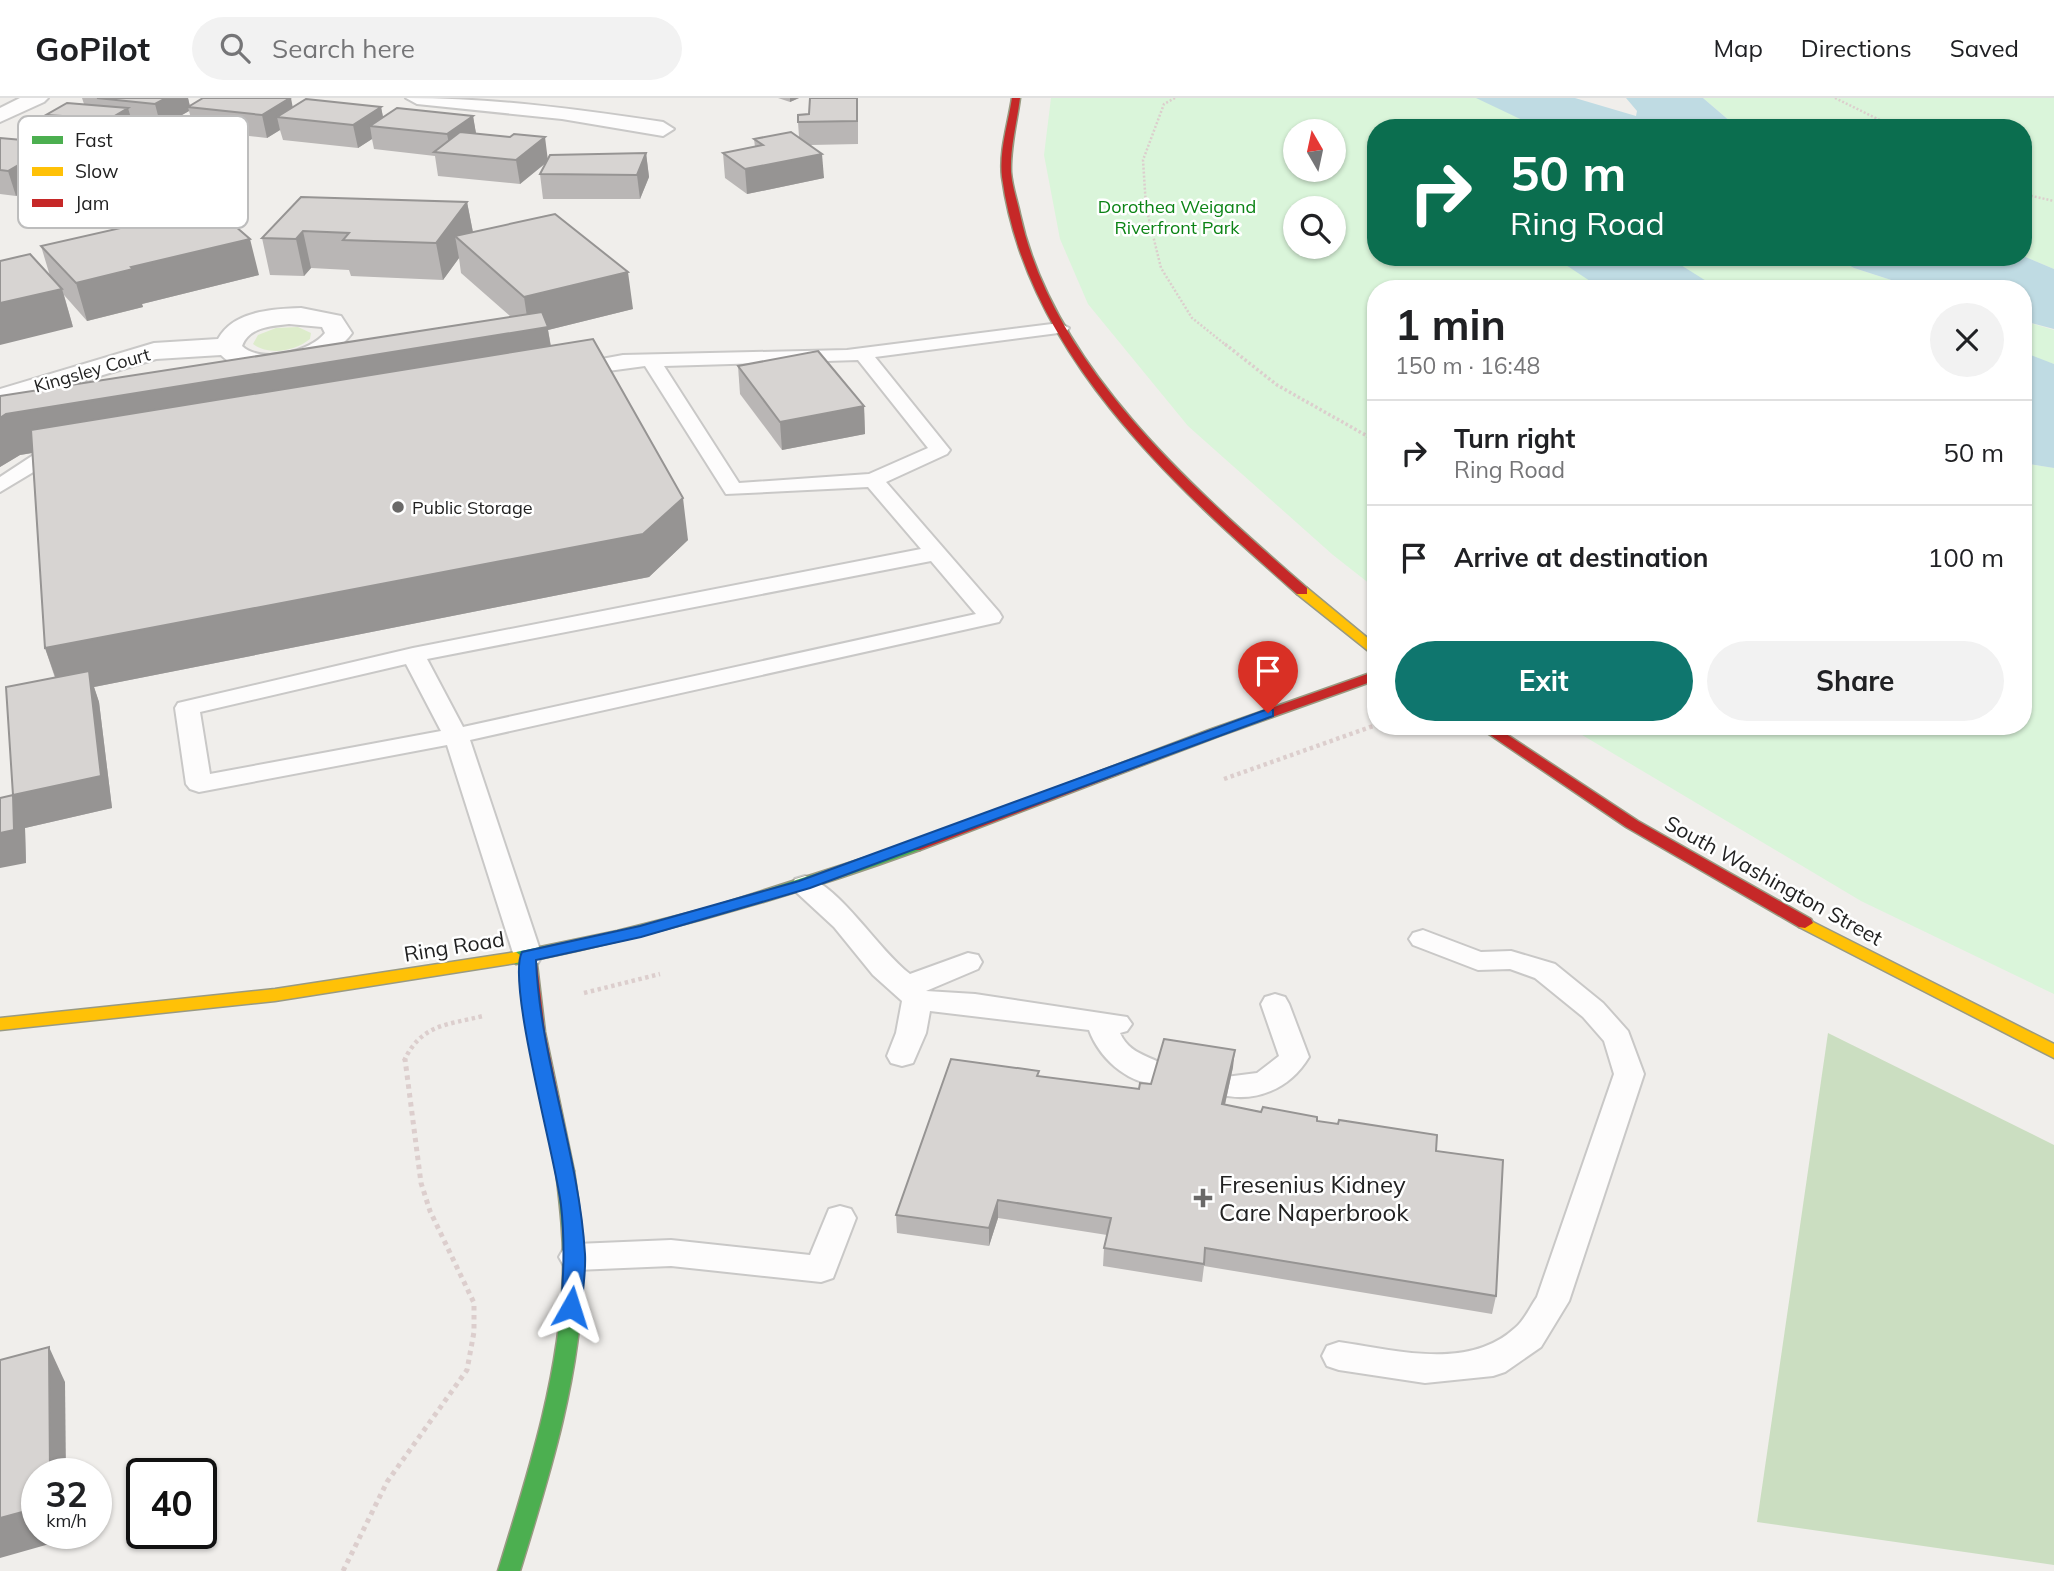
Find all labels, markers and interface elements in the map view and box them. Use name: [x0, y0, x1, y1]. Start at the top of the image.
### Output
search box: [192, 17, 682, 80]
text: GoPilot: [35, 28, 150, 69]
icon: search: [216, 29, 254, 67]
text: Search here: [272, 32, 415, 65]
text: Map: [1713, 33, 1763, 63]
text: Directions: [1801, 33, 1912, 63]
text: Saved: [1950, 33, 2019, 63]
legend: [18, 116, 248, 228]
north arrow: [1283, 119, 1346, 182]
map controls: [1283, 119, 1346, 259]
text: Fast: [75, 128, 113, 152]
text: 50 m: [1510, 142, 1626, 203]
icon: right: [1395, 147, 1486, 238]
text: Slow: [75, 159, 119, 183]
text: Jam: [75, 191, 109, 215]
park label: Dorothea Weigand Riverfront Park: [1098, 195, 1256, 239]
button: search: [1283, 196, 1346, 259]
text: Ring Road: [1510, 203, 1665, 243]
text: 1 min: [1395, 298, 1506, 351]
button: close: [1930, 303, 2004, 377]
street label: Kingsley Court: [31, 342, 153, 398]
text: 150 m · 16:48: [1395, 351, 1540, 380]
text: Turn right: [1454, 422, 1575, 455]
icon: right: [1395, 434, 1433, 472]
text: 50 m: [1943, 436, 2004, 469]
text: Ring Road: [1454, 455, 1565, 484]
place label: Public Storage: [412, 496, 533, 519]
marker: Public Storage: [390, 499, 406, 515]
icon: arrive: [1395, 539, 1433, 577]
text: Arrive at destination: [1454, 541, 1709, 574]
text: 100 m: [1928, 541, 2004, 574]
pin: [1238, 641, 1298, 713]
button: Exit: [1395, 641, 1693, 721]
button: Share: [1707, 641, 2004, 721]
icon: arrive: [1249, 652, 1287, 690]
street label: South Washington Street: [1661, 809, 1887, 951]
street label: Ring Road: [402, 925, 506, 967]
place label: Fresenius Kidney Care Naperbrook: [1219, 1169, 1409, 1227]
marker: Fresenius Kidney Care Naperbrook: [1193, 1188, 1213, 1208]
position arrow: [534, 1270, 608, 1344]
speed limit sign: 40: [126, 1458, 217, 1549]
text: 32: [45, 1472, 88, 1516]
text: km/h: [46, 1509, 87, 1532]

